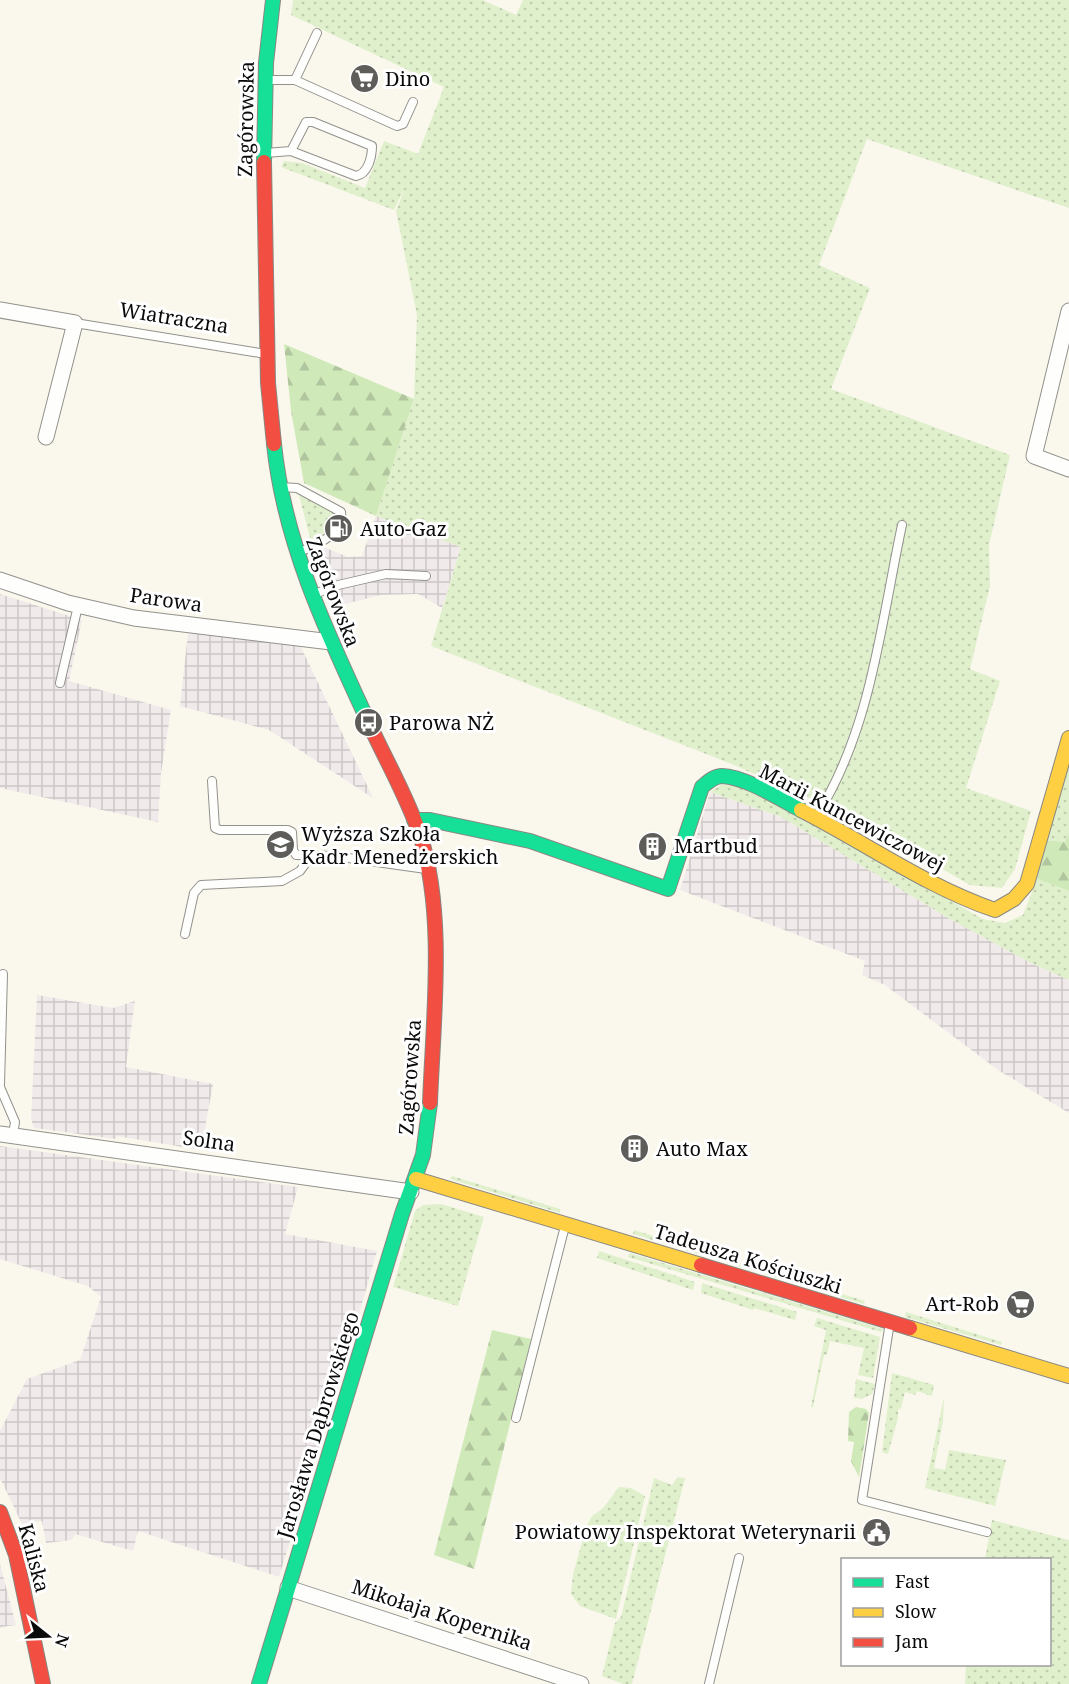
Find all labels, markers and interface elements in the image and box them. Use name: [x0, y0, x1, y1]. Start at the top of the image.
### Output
street label: Zagórowska: [231, 61, 260, 177]
supermarket icon: Dino: [348, 63, 380, 95]
place label: Dino: [385, 65, 430, 92]
street label: Wiatraczna: [118, 296, 231, 339]
fuel station icon: Auto-Gaz: [323, 513, 355, 545]
place label: Auto-Gaz: [360, 515, 447, 542]
street label: Zagórowska: [300, 533, 367, 651]
street label: Parowa: [128, 581, 204, 618]
bus stop icon: Parowa NŻ: [352, 707, 384, 739]
place label: Parowa NŻ: [389, 709, 494, 736]
street label: Marii Kuncewiczowej: [755, 757, 950, 878]
place label: Wyższa Szkoła Kadr Menedżerskich: [301, 820, 499, 870]
school or university icon: Wyższa Szkoła Kadr Menedżerskich: [264, 829, 296, 861]
building icon: Martbud: [637, 830, 669, 862]
place label: Martbud: [674, 832, 758, 859]
street label: Zagórowska: [392, 1018, 427, 1136]
street label: Solna: [181, 1123, 237, 1158]
building icon: Auto Max: [619, 1133, 651, 1165]
place label: Auto Max: [656, 1135, 748, 1162]
street label: Tadeusza Kościuszki: [651, 1217, 846, 1300]
supermarket icon: Art-Rob: [1004, 1288, 1036, 1320]
place label: Art-Rob: [925, 1290, 999, 1317]
street label: Jarosława Dąbrowskiego: [270, 1308, 365, 1543]
public building icon: Powiatowy Inspektorat Weterynarii: [861, 1516, 893, 1548]
place label: Powiatowy Inspektorat Weterynarii: [515, 1518, 857, 1545]
street label: Kaliska: [12, 1521, 57, 1595]
legend: [841, 1558, 1051, 1666]
text: Fast: [895, 1569, 930, 1593]
street label: Mikołaja Kopernika: [349, 1573, 536, 1656]
text: Slow: [895, 1599, 937, 1623]
north arrow: [18, 1606, 78, 1666]
text: Jam: [894, 1629, 929, 1653]
text: N: [50, 1631, 75, 1650]

